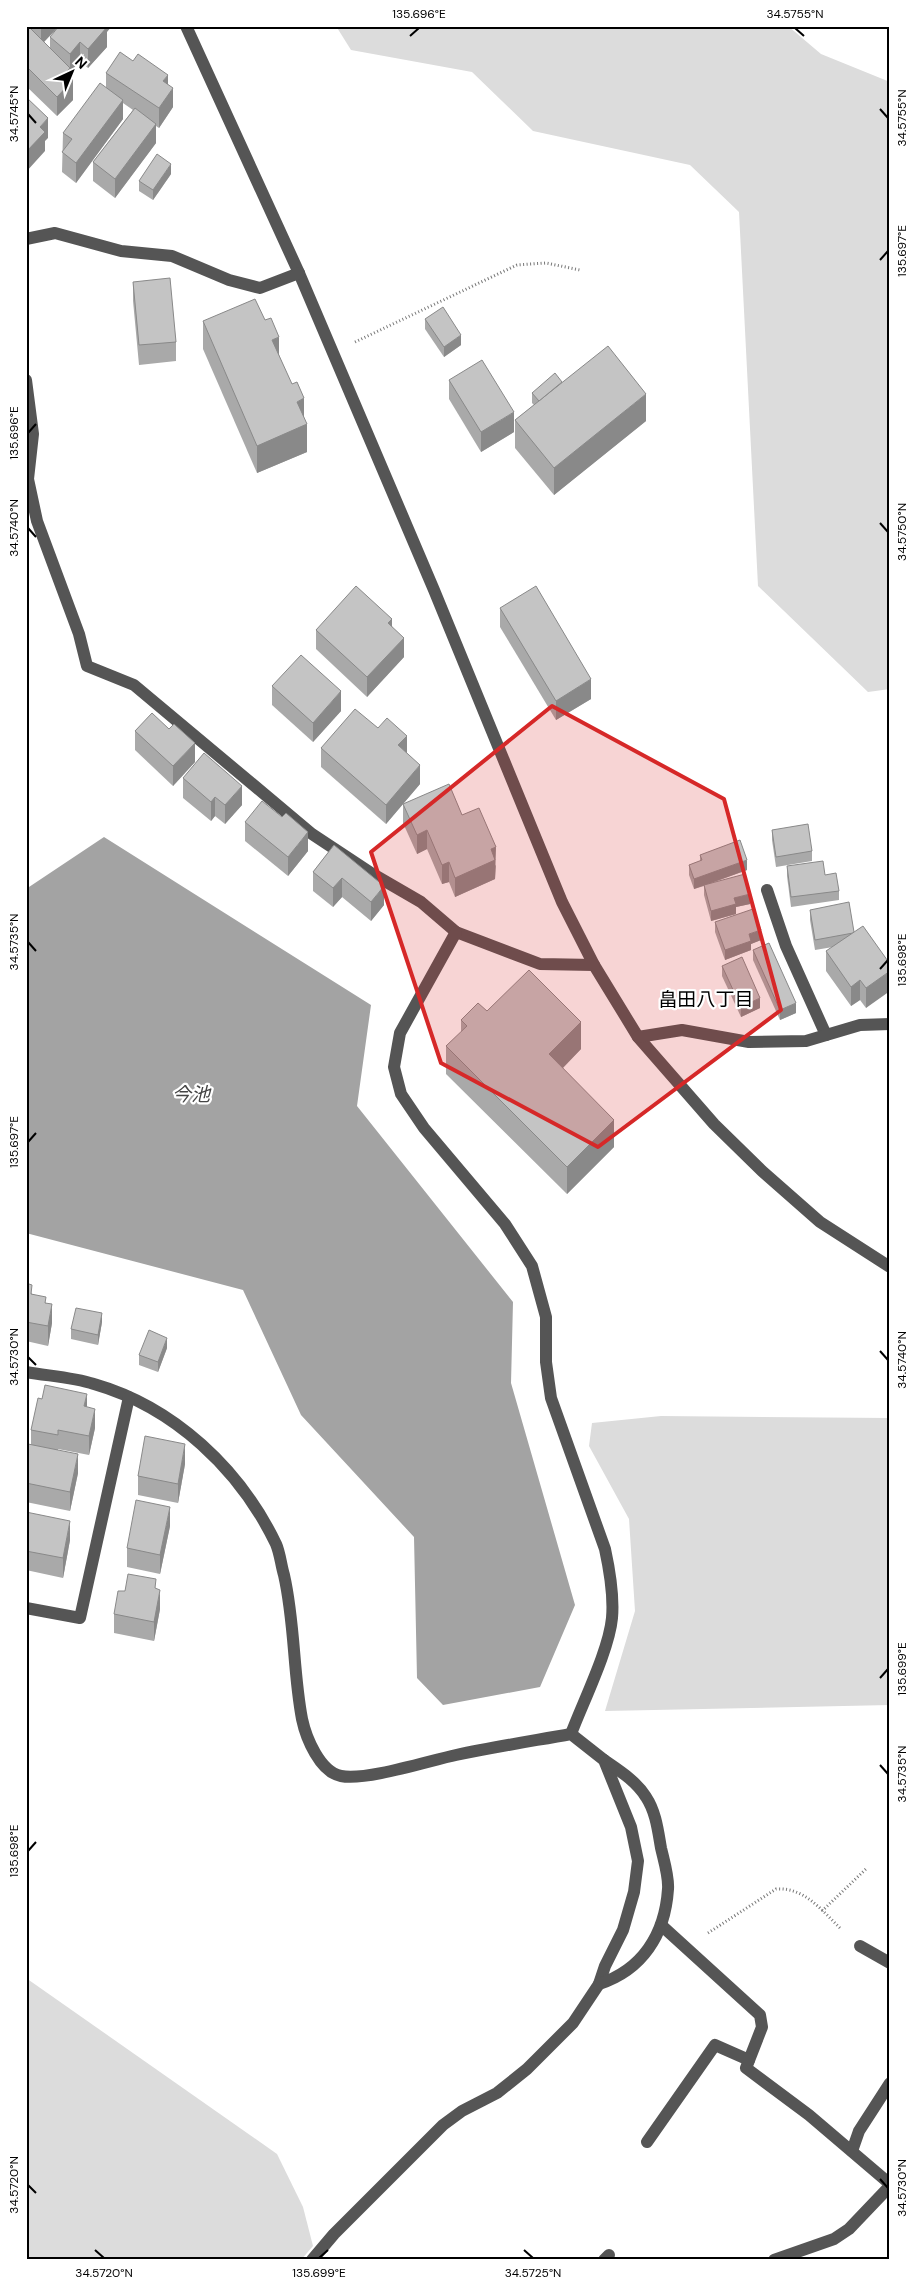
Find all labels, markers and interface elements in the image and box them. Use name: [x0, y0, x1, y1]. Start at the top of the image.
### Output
text: 135.696°E: [392, 6, 446, 22]
text: 34.5755°N: [767, 6, 823, 22]
north arrow: [48, 48, 98, 98]
text: N: [71, 53, 91, 73]
text: 34.5745°N: [6, 86, 22, 142]
text: 34.5755°N: [894, 90, 910, 146]
text: 135.697°E: [894, 225, 910, 277]
text: 135.696°E: [6, 406, 22, 460]
text: 34.5740°N: [6, 499, 22, 557]
text: 34.5750°N: [894, 503, 910, 561]
text: 34.5735°N: [6, 914, 22, 970]
text: 135.698°E: [894, 933, 910, 987]
district label: 畠田八丁目: [658, 987, 754, 1012]
water label: 今池: [172, 1082, 212, 1107]
text: 135.697°E: [6, 1116, 22, 1168]
text: 34.5730°N: [6, 1328, 22, 1386]
text: 34.5740°N: [894, 1331, 910, 1389]
text: 135.699°E: [894, 1642, 910, 1696]
text: 34.5735°N: [894, 1746, 910, 1802]
text: 135.698°E: [6, 1824, 22, 1878]
text: 34.5720°N: [6, 2156, 22, 2214]
text: 34.5730°N: [894, 2159, 910, 2217]
text: 34.5720°N: [75, 2265, 133, 2281]
text: 135.699°E: [292, 2265, 346, 2281]
text: 34.5725°N: [505, 2265, 561, 2281]

